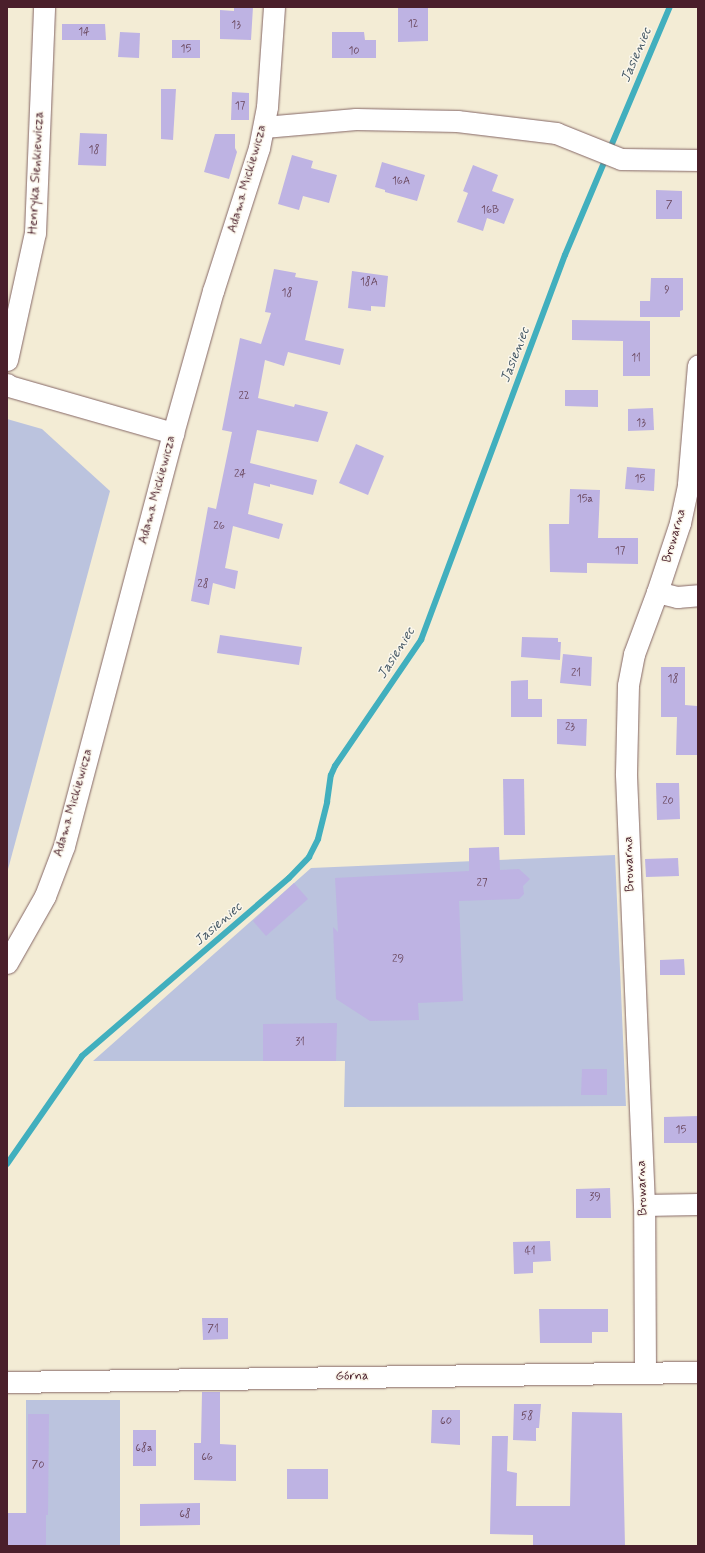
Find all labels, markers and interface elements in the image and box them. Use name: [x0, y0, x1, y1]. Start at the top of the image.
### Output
house number: 12: [408, 17, 418, 31]
house number: 13: [231, 18, 241, 32]
house number: 14: [78, 25, 90, 39]
water label: Jasieniec: [617, 25, 655, 85]
house number: 15: [181, 42, 191, 56]
house number: 10: [348, 44, 360, 58]
house number: 17: [235, 99, 245, 113]
street label: Henryka Sienkiewicza: [26, 111, 48, 235]
street label: Adama Mickiewicza: [225, 123, 271, 235]
house number: 18: [89, 143, 99, 157]
house number: 16A: [392, 174, 410, 188]
house number: 7: [666, 198, 672, 212]
house number: 16B: [481, 203, 499, 217]
house number: 18A: [360, 275, 378, 289]
house number: 9: [664, 283, 670, 297]
house number: 18: [282, 286, 292, 300]
water label: Jasieniec: [497, 325, 533, 385]
house number: 11: [631, 351, 641, 365]
house number: 22: [238, 389, 250, 403]
house number: 13: [636, 416, 646, 430]
street label: Adama Mickiewicza: [136, 434, 180, 546]
house number: 24: [234, 467, 246, 481]
house number: 15: [635, 472, 645, 486]
house number: 15a: [577, 492, 593, 506]
street label: Browarna: [660, 507, 690, 565]
house number: 26: [213, 519, 225, 533]
house number: 17: [615, 544, 625, 558]
house number: 28: [197, 577, 209, 591]
water label: Jasieniec: [374, 624, 418, 682]
house number: 21: [571, 666, 581, 680]
house number: 18: [668, 672, 678, 686]
house number: 23: [565, 720, 575, 734]
street label: Adama Mickiewicza: [51, 747, 97, 859]
house number: 20: [662, 794, 674, 808]
street label: Browarna: [621, 836, 639, 892]
house number: 27: [477, 876, 487, 890]
water label: Jasieniec: [191, 899, 245, 949]
house number: 29: [392, 952, 404, 966]
house number: 31: [295, 1035, 305, 1049]
house number: 15: [676, 1123, 686, 1137]
street label: Browarna: [634, 1160, 652, 1216]
house number: 39: [589, 1190, 601, 1204]
house number: 41: [524, 1244, 536, 1258]
house number: 71: [207, 1322, 219, 1336]
street label: Górna: [335, 1369, 369, 1385]
house number: 58: [521, 1409, 533, 1423]
house number: 60: [440, 1414, 452, 1428]
house number: 68a: [135, 1441, 153, 1455]
house number: 66: [201, 1450, 213, 1464]
house number: 70: [32, 1458, 44, 1472]
house number: 68: [179, 1507, 191, 1521]

